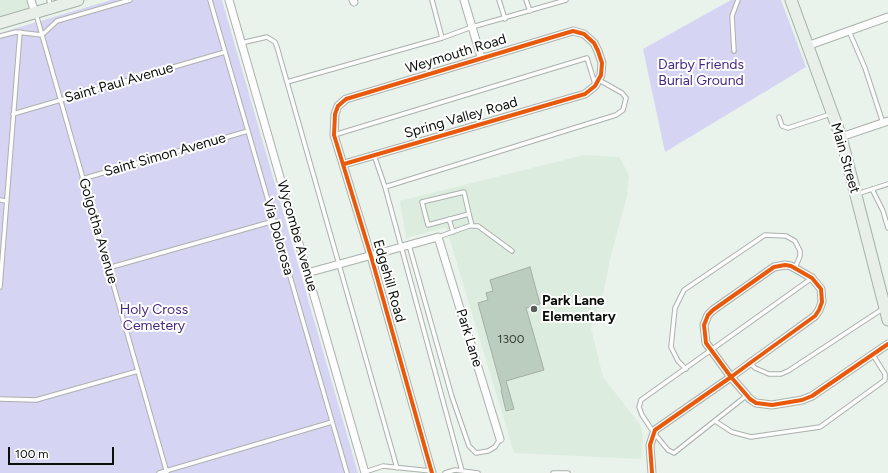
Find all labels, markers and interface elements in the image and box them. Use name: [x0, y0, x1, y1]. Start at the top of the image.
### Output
street label: Weymouth Road: [404, 31, 508, 77]
park label: Darby Friends Burial Ground: [658, 57, 744, 90]
street label: Saint Paul Avenue: [63, 59, 175, 107]
street label: Spring Valley Road: [402, 94, 520, 142]
street label: Main Street: [827, 121, 863, 195]
street label: Saint Simon Avenue: [102, 130, 228, 180]
street label: Golgotha Avenue: [75, 176, 121, 286]
street label: Wycombe Avenue: [273, 178, 321, 294]
street label: Via Dolorosa: [259, 197, 297, 277]
street label: Edgehill Road: [369, 238, 409, 324]
place label: Park Lane Elementary: [542, 293, 616, 326]
park label: Holy Cross Cemetery: [120, 302, 188, 334]
marker: Park Lane Elementary: [529, 304, 539, 314]
street label: Park Lane: [452, 307, 486, 369]
house number: 1300: [498, 332, 524, 346]
scale bar: [10, 439, 116, 465]
text: 100 m: [15, 447, 49, 461]

